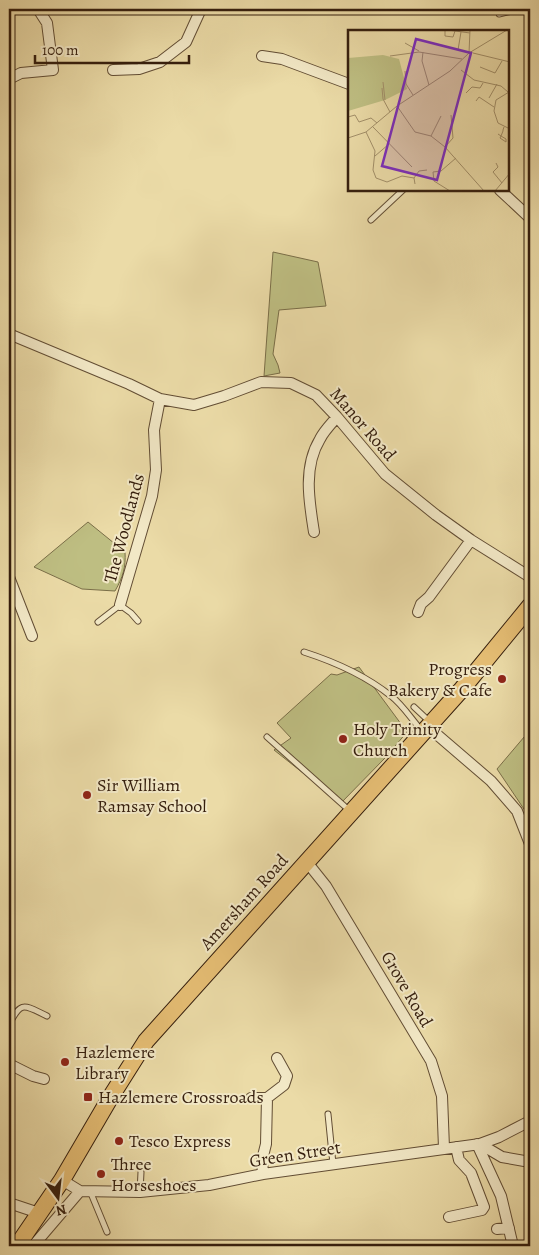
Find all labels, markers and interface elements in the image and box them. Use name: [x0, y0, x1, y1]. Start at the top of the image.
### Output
inset map: [348, 30, 509, 191]
scale bar: [35, 32, 189, 64]
text: 100 m: [42, 40, 79, 60]
street label: Manor Road: [324, 382, 402, 466]
street label: The Woodlands: [98, 471, 150, 585]
place label: Progress Bakery & Cafe: [388, 657, 492, 702]
marker: Progress Bakery & Cafe: [496, 673, 508, 685]
place label: Holy Trinity Church: [353, 717, 442, 762]
marker: Holy Trinity Church: [337, 733, 349, 745]
place label: Sir William Ramsay School: [97, 773, 207, 818]
marker: Sir William Ramsay School: [81, 789, 93, 801]
street label: Amersham Road: [194, 849, 294, 956]
street label: Grove Road: [376, 947, 439, 1032]
place label: Hazlemere Library: [75, 1040, 155, 1085]
marker: Hazlemere Library: [59, 1056, 71, 1068]
place label: Hazlemere Crossroads: [98, 1085, 264, 1109]
marker: Hazlemere Crossroads: [82, 1091, 94, 1103]
place label: Tesco Express: [129, 1129, 231, 1153]
marker: Tesco Express: [113, 1135, 125, 1147]
street label: Green Street: [248, 1135, 342, 1173]
place label: Three Horseshoes: [111, 1152, 196, 1197]
marker: Three Horseshoes: [95, 1168, 107, 1180]
north arrow: [32, 1172, 82, 1222]
text: N: [54, 1200, 69, 1221]

